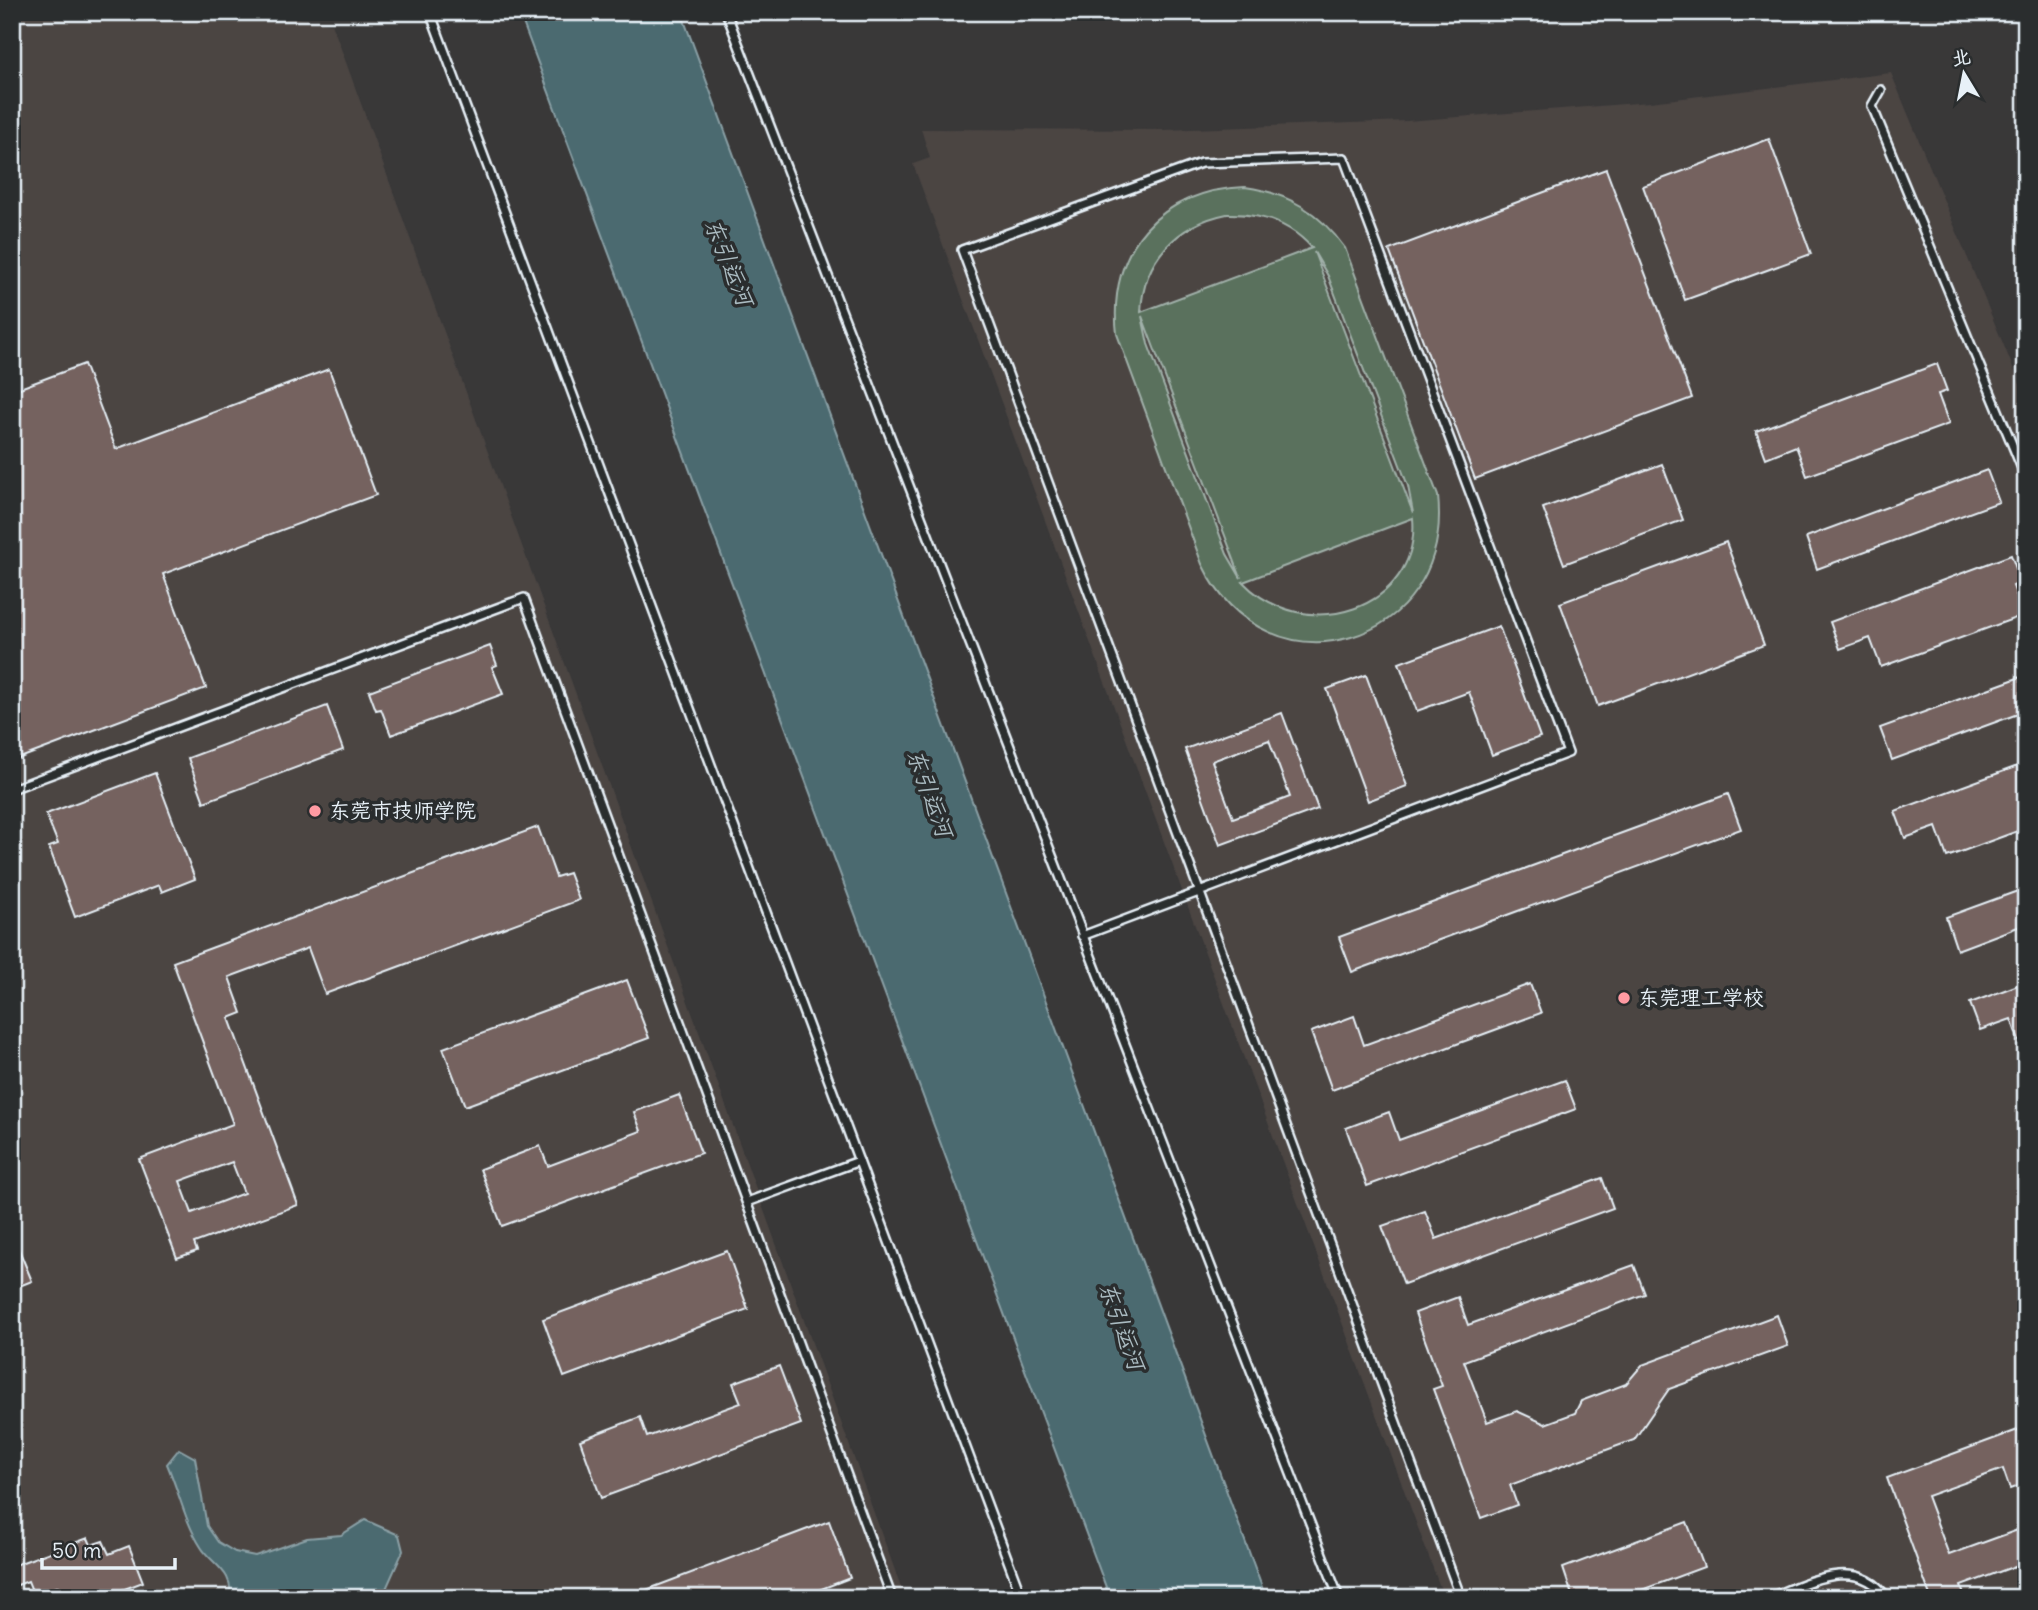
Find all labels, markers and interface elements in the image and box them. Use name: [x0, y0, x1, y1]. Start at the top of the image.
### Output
north arrow: [1930, 38, 2000, 108]
text: 北: [1950, 44, 1972, 71]
water label: 东引运河: [699, 214, 762, 314]
water label: 东引运河: [901, 745, 961, 845]
place label: 东莞市技师学院: [329, 797, 476, 824]
marker: 东莞市技师学院: [307, 803, 323, 819]
place label: 东莞理工学校: [1638, 984, 1764, 1011]
marker: 东莞理工学校: [1616, 990, 1632, 1006]
water label: 东引运河: [1093, 1278, 1153, 1378]
scale bar: [42, 1526, 175, 1570]
text: 50 m: [52, 1537, 101, 1564]

